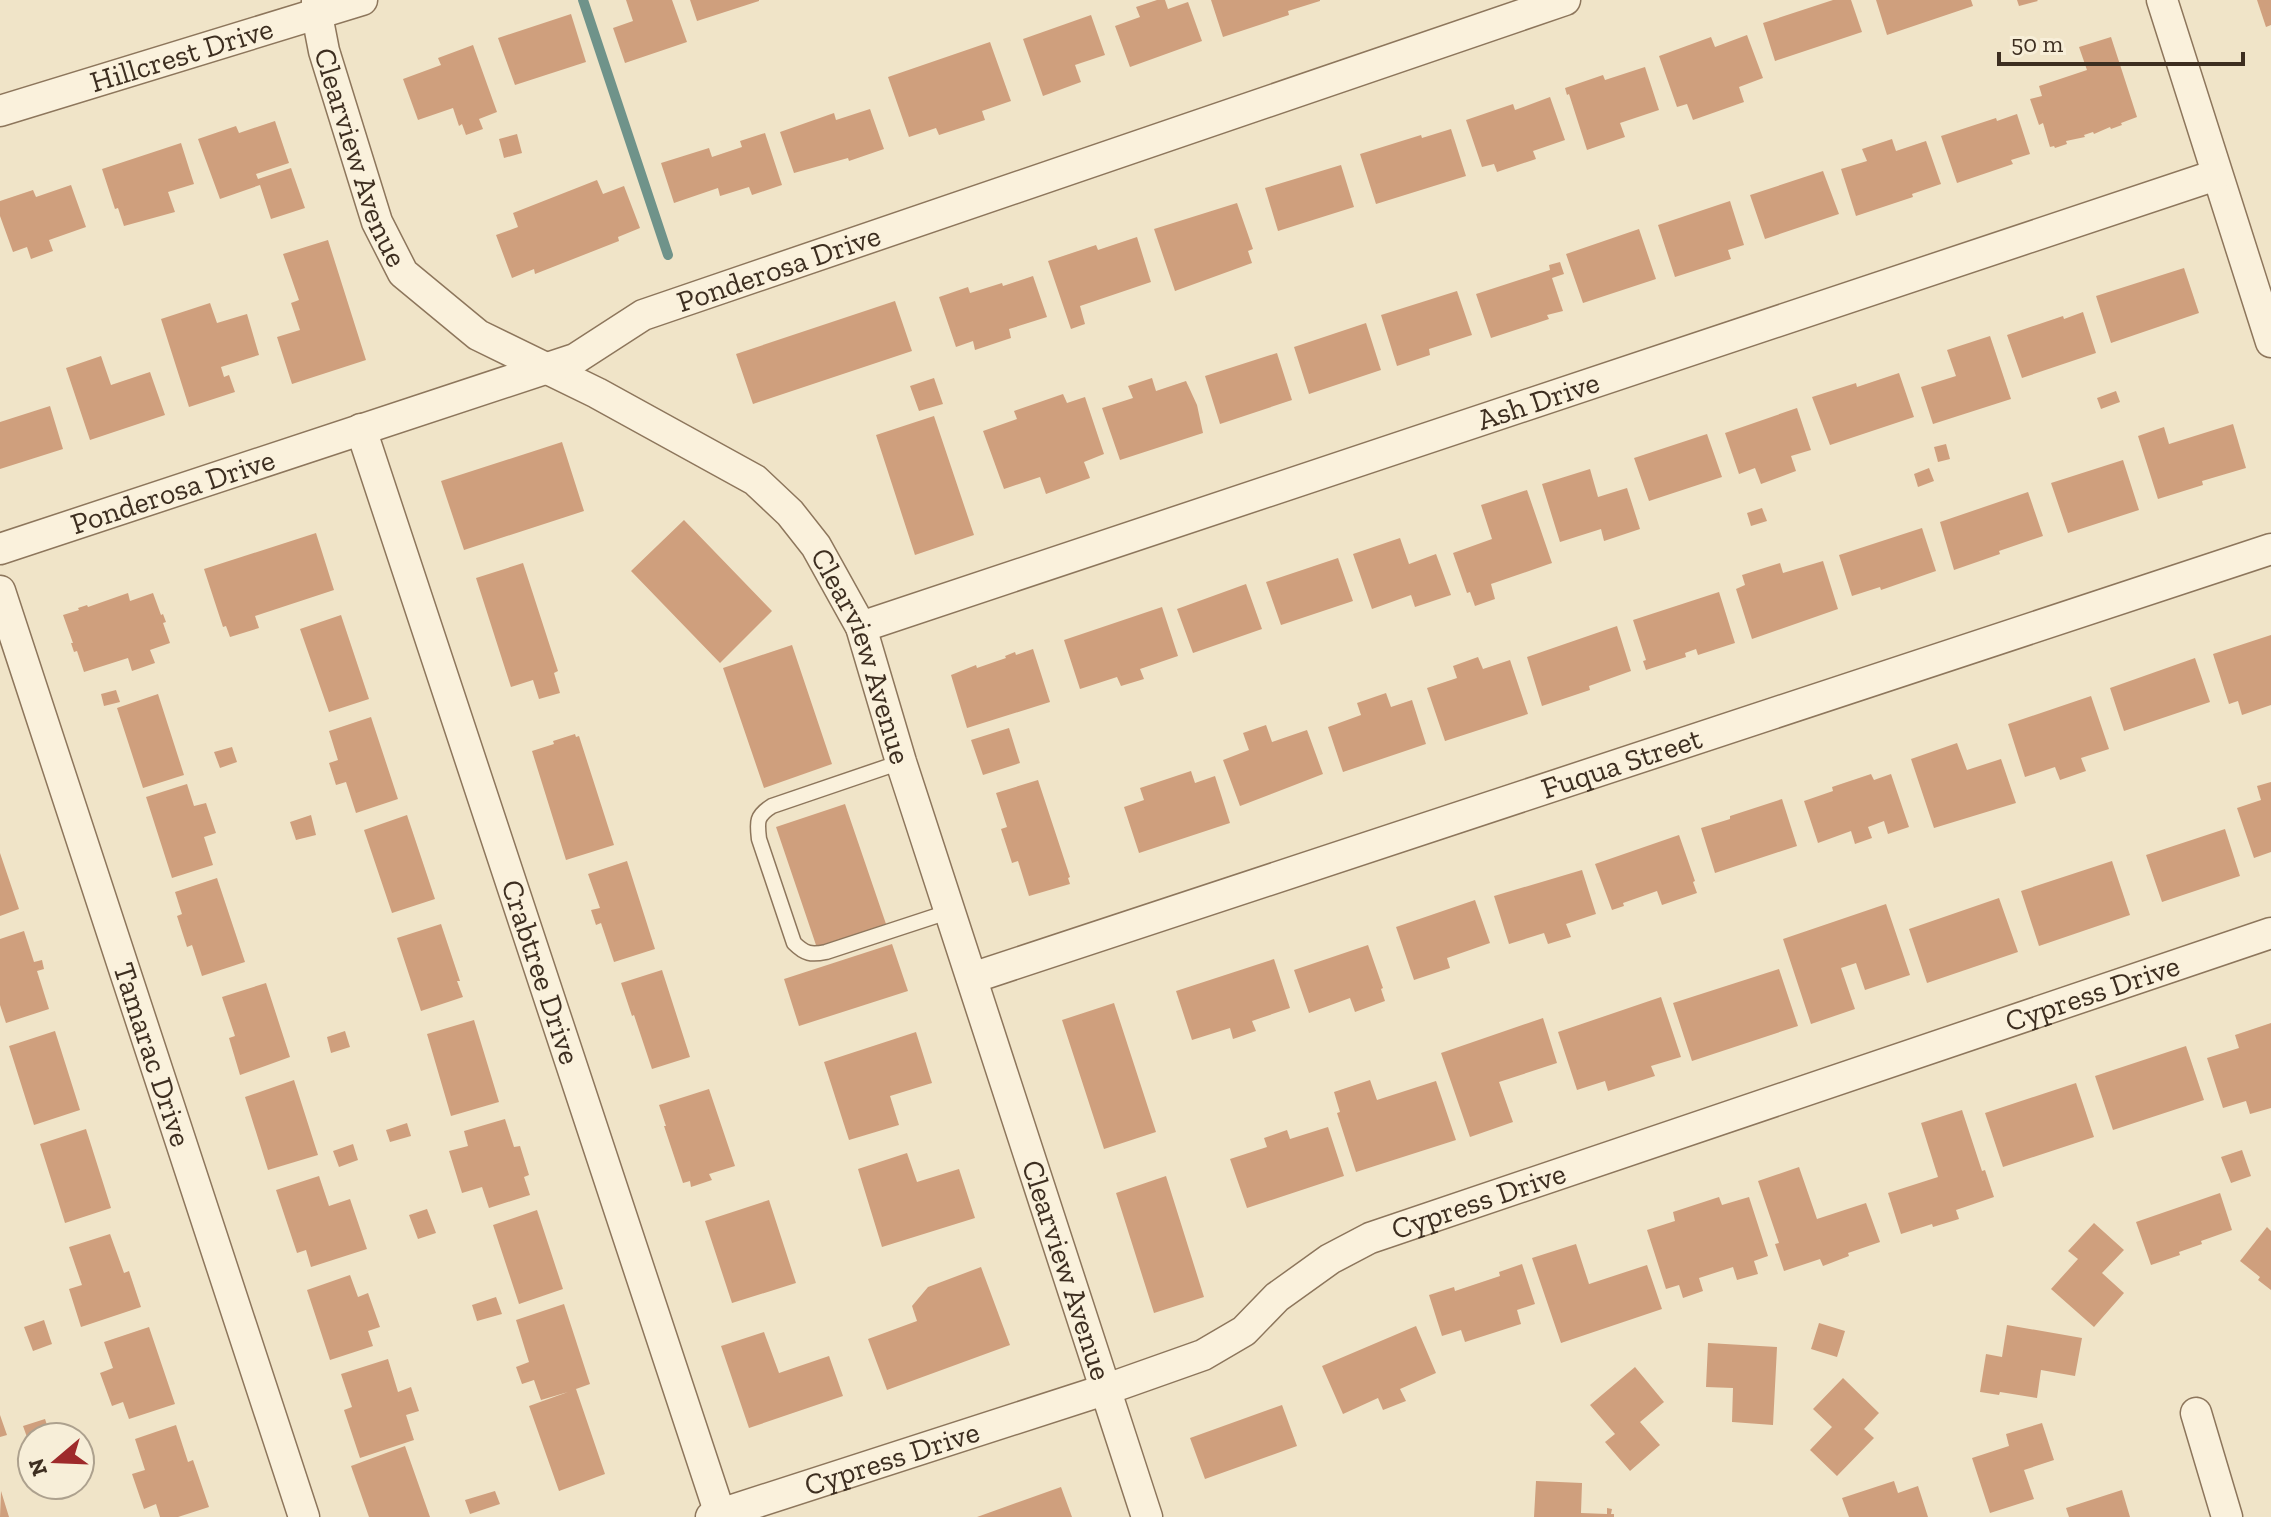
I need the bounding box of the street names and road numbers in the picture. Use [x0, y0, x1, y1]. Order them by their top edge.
street label: Hillcrest Drive [86, 10, 277, 100]
street label: Clearview Avenue [306, 43, 415, 273]
street label: Ponderosa Drive [672, 217, 885, 320]
street label: Ash Drive [1473, 364, 1604, 438]
street label: Ponderosa Drive [66, 441, 280, 542]
street label: Clearview Avenue [803, 542, 919, 768]
street label: Fuqua Street [1537, 720, 1706, 807]
street label: Crabtree Drive [493, 875, 588, 1069]
street label: Cypress Drive [2001, 947, 2184, 1040]
street label: Tamarac Drive [105, 958, 199, 1151]
street label: Clearview Avenue [1014, 1155, 1119, 1385]
street label: Cypress Drive [1387, 1155, 1570, 1247]
street label: Cypress Drive [800, 1413, 984, 1504]

